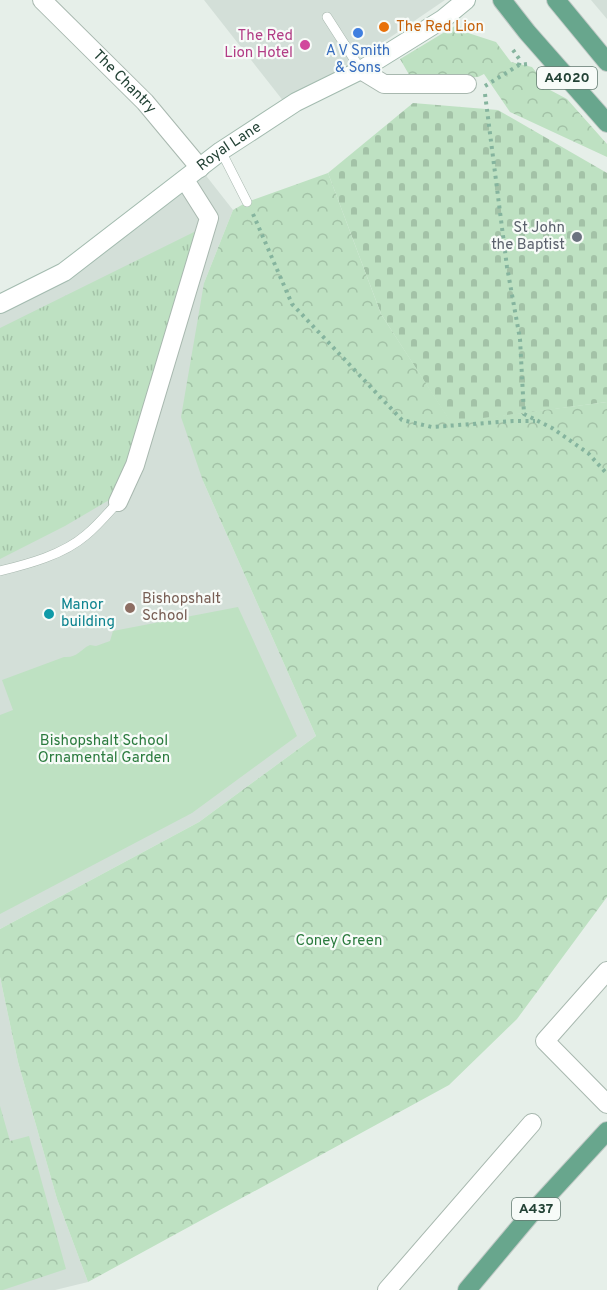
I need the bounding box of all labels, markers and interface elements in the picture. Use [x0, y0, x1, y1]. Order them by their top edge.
place label: The Red Lion [396, 18, 484, 37]
marker: The Red Lion [377, 20, 391, 34]
marker: A V Smith & Sons [351, 26, 365, 40]
place label: The Red Lion Hotel [224, 27, 293, 63]
marker: The Red Lion Hotel [298, 38, 312, 52]
place label: A V Smith & Sons [326, 42, 390, 78]
street label: The Chantry [88, 46, 160, 118]
road number: A4020 [537, 67, 597, 89]
street label: Royal Lane [193, 118, 265, 176]
place label: St John the Baptist [491, 219, 565, 255]
marker: St John the Baptist [570, 230, 584, 244]
place label: Bishopshalt School [142, 590, 221, 626]
place label: Manor building [61, 596, 115, 632]
marker: Bishopshalt School [123, 601, 137, 615]
marker: Manor building [42, 607, 56, 621]
park label: Bishopshalt School Ornamental Garden [38, 732, 170, 768]
park label: Coney Green [296, 932, 382, 951]
road number: A437 [512, 1198, 560, 1220]

